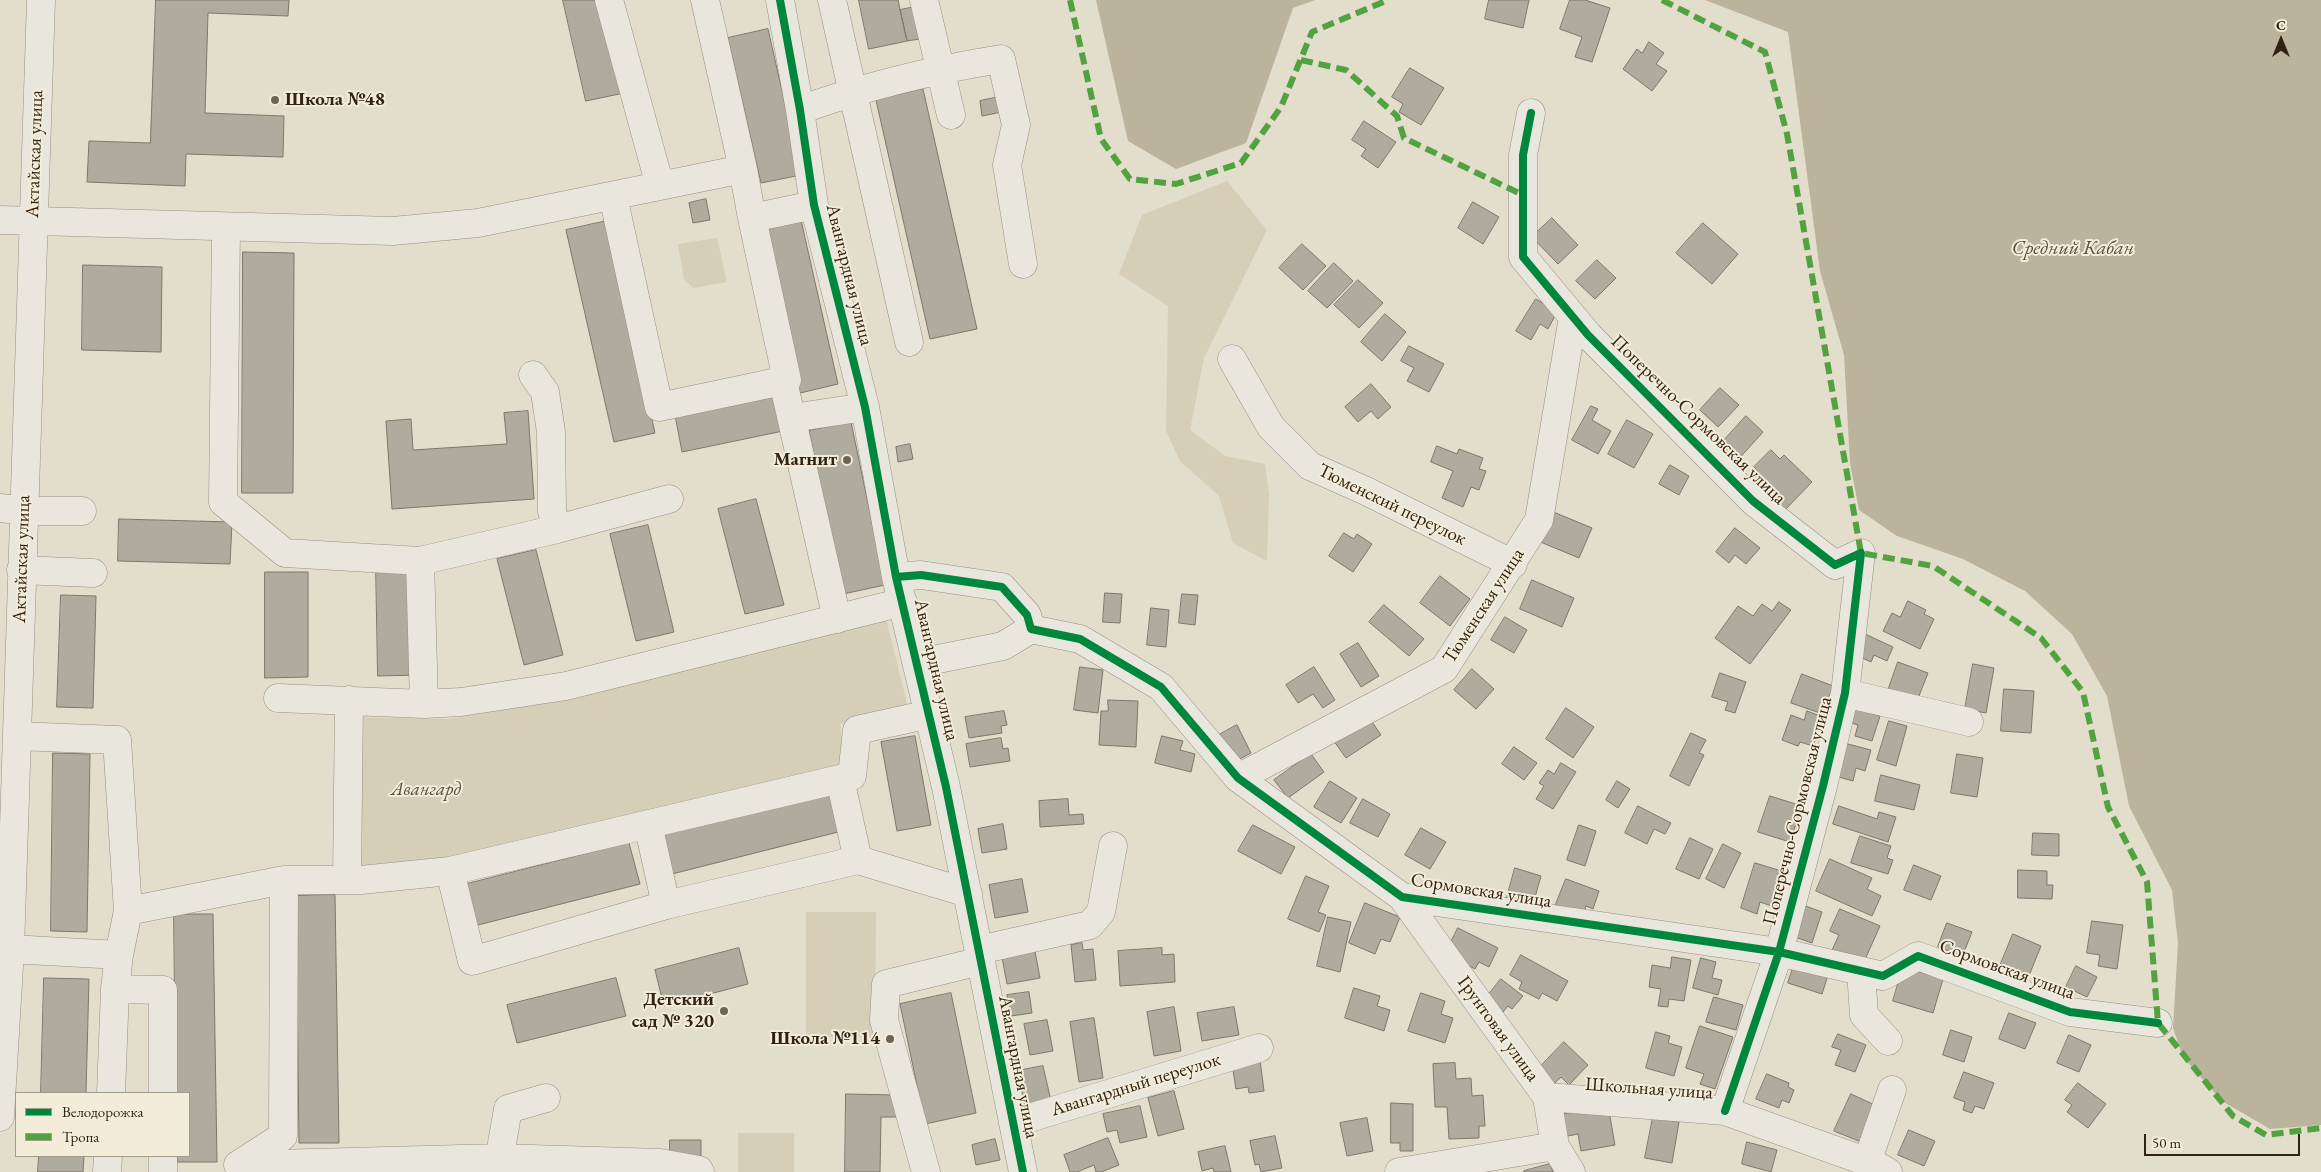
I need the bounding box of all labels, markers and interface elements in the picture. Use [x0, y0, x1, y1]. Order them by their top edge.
north arrow [2256, 15, 2306, 65]
text: С [2276, 16, 2286, 34]
place label: Школа №48 [285, 89, 385, 111]
street label: Актайская улица [21, 90, 49, 218]
marker: Школа №48 [269, 94, 281, 106]
street label: Авангардная улица [820, 202, 878, 348]
water label: Средний Кабан [2012, 237, 2134, 261]
street label: Поперечно-Сормовская улица [1606, 330, 1790, 510]
place label: Магнит [773, 449, 837, 471]
marker: Магнит [841, 454, 853, 466]
street label: Тюменский переулок [1314, 459, 1470, 551]
street label: Актайская улица [8, 495, 36, 623]
street label: Тюменская улица [1438, 544, 1530, 668]
street label: Авангардная улица [909, 597, 963, 743]
street label: Поперечно-Сормовская улица [1759, 694, 1837, 928]
park label: Авангард [391, 779, 461, 801]
street label: Сормовская улица [1409, 869, 1553, 913]
street label: Сормовская улица [1936, 935, 2078, 1005]
street label: Грунтовая улица [1452, 972, 1544, 1086]
place label: Детский сад № 320 [632, 989, 714, 1033]
street label: Авангардная улица [993, 994, 1043, 1140]
marker: Детский сад № 320 [718, 1005, 730, 1017]
place label: Школа №114 [770, 1028, 880, 1050]
marker: Школа №114 [884, 1033, 896, 1045]
street label: Авангардный переулок [1048, 1048, 1224, 1122]
street label: Школьная улица [1584, 1073, 1714, 1105]
legend [15, 1092, 190, 1157]
text: Велодорожка [62, 1102, 143, 1121]
scale bar [2146, 1124, 2302, 1156]
text: Тропа [62, 1127, 99, 1146]
text: 50 m [2152, 1133, 2181, 1152]

